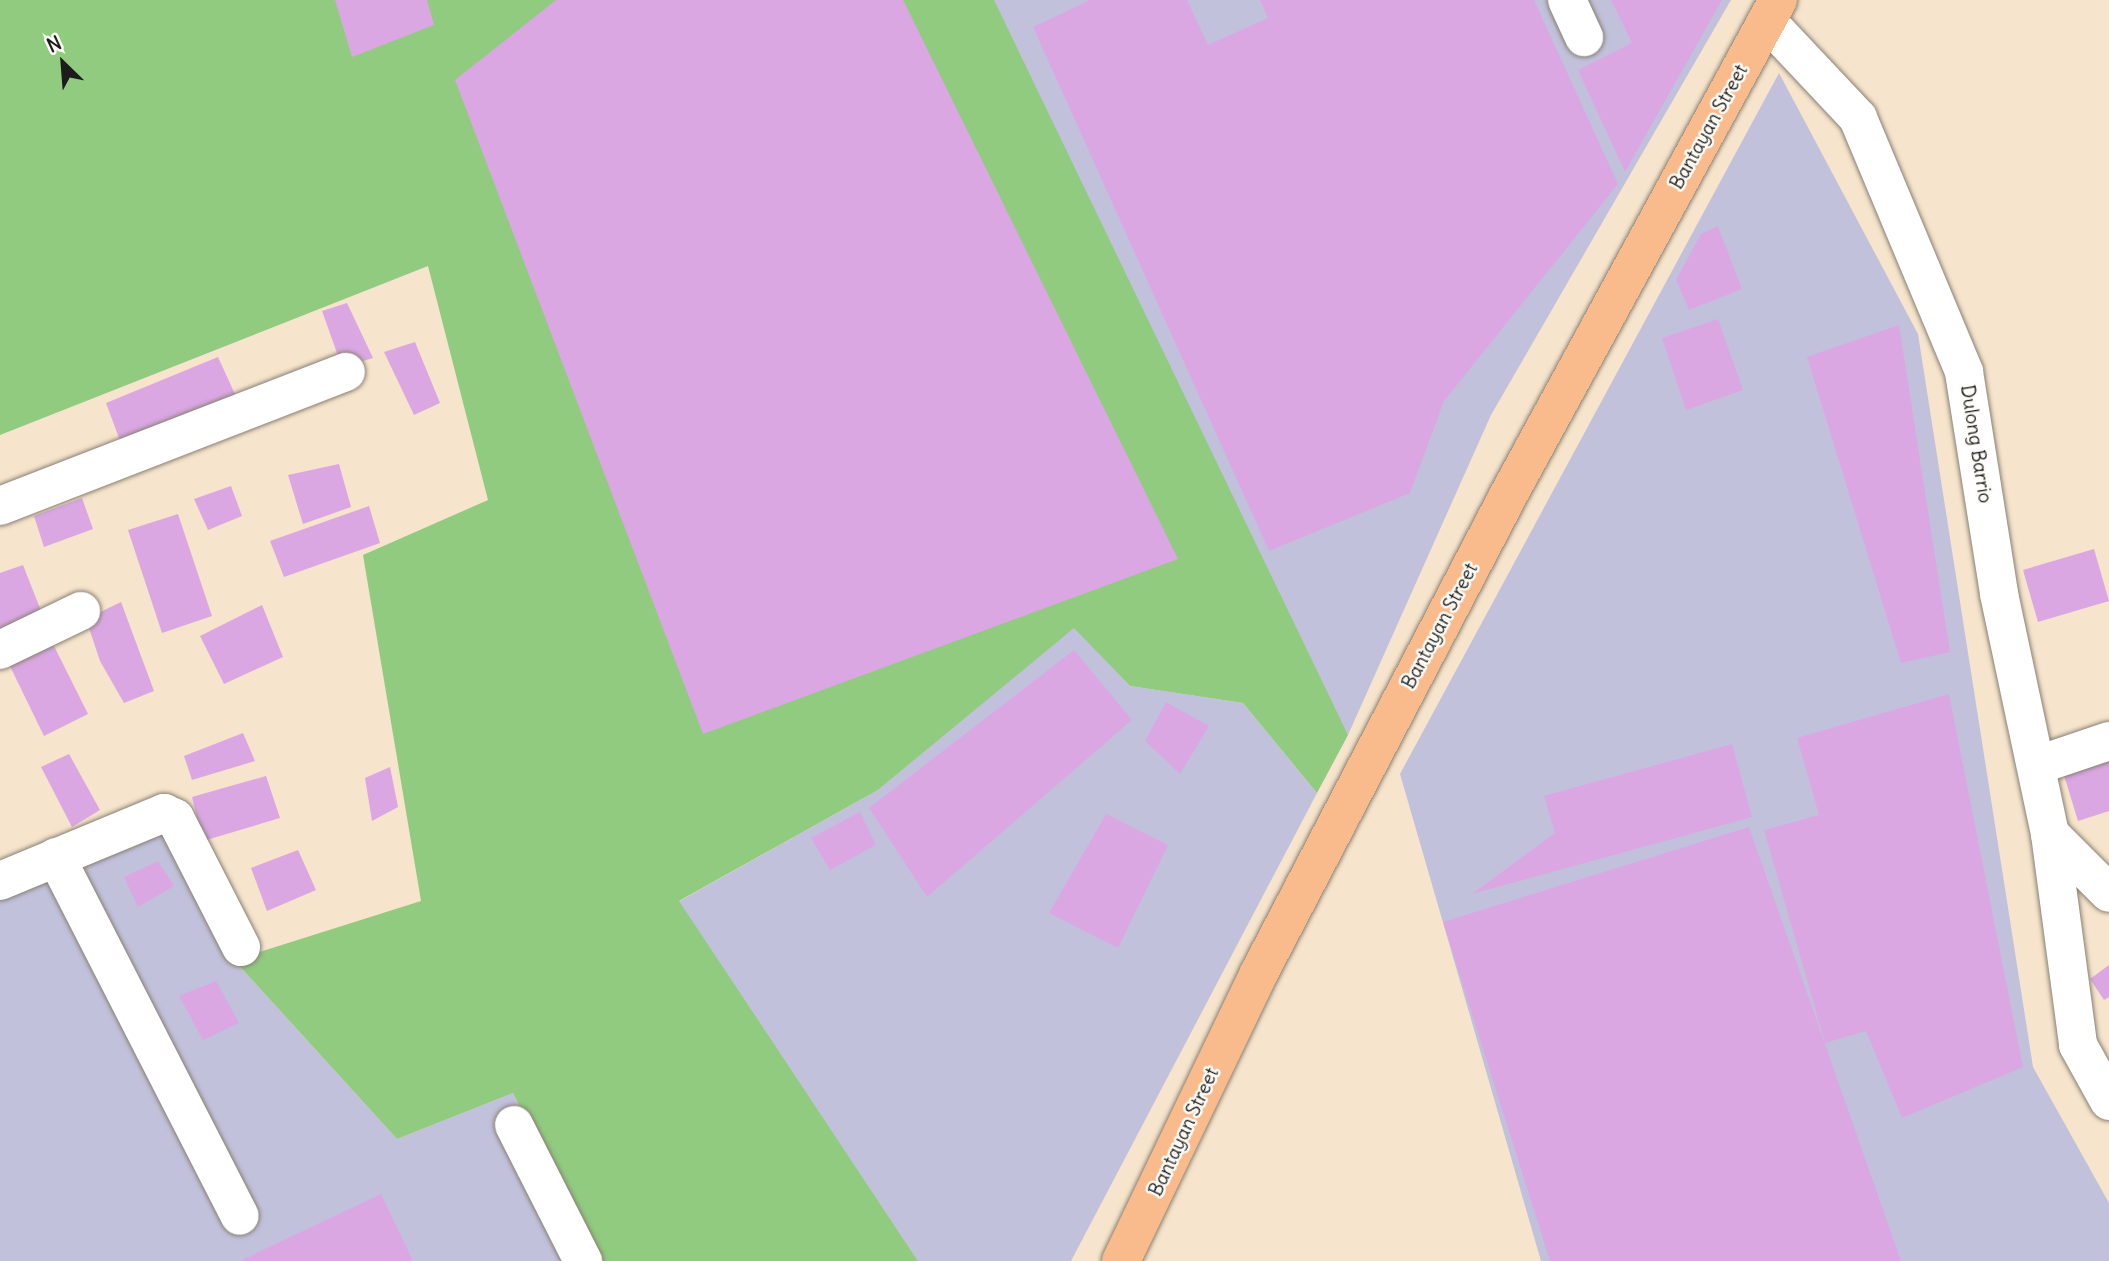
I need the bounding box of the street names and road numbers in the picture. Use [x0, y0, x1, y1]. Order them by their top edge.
street label: Bantayan Street [1665, 61, 1753, 193]
street label: Dulong Barrio [1955, 383, 1997, 505]
street label: Bantayan Street [1397, 559, 1483, 693]
street label: Bantayan Street [1144, 1064, 1224, 1200]

